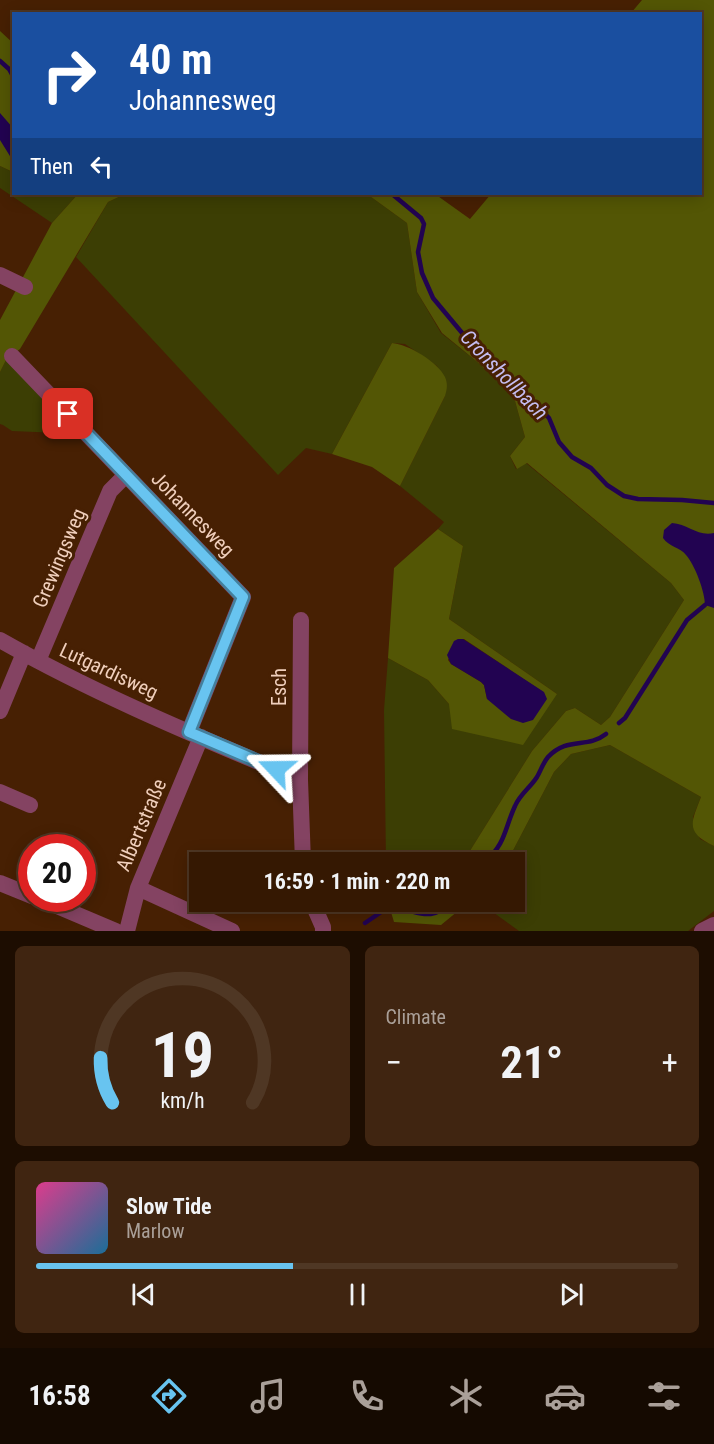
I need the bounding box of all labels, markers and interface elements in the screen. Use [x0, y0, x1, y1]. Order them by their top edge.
text: 40 m [129, 35, 212, 84]
icon: right [30, 36, 108, 114]
text: Johannesweg [129, 85, 276, 117]
icon: left [85, 150, 118, 183]
text: Then [30, 154, 73, 179]
water label: Cronshollbach [455, 325, 553, 425]
pin [42, 388, 93, 439]
icon: arrive [51, 397, 84, 430]
street label: Johannesweg [146, 466, 240, 562]
street label: Grewingsweg [27, 505, 91, 611]
street label: Lutgardisweg [56, 638, 162, 704]
street label: Esch [267, 668, 291, 706]
position arrow [244, 737, 308, 801]
street label: Albertstraße [111, 775, 171, 875]
speed limit sign: 20 [18, 834, 96, 912]
text: 16:59 · 1 min · 220 m [264, 869, 450, 894]
text: Climate [386, 1005, 446, 1029]
text: 19 [151, 1019, 214, 1092]
text: 21° [500, 1036, 563, 1089]
text: − [386, 1043, 402, 1082]
text: + [662, 1043, 678, 1082]
text: km/h [160, 1088, 204, 1113]
text: Slow Tide [126, 1194, 212, 1219]
text: Marlow [126, 1219, 184, 1243]
icon: previous [127, 1278, 160, 1311]
icon: pause [341, 1278, 374, 1311]
icon: next [555, 1278, 588, 1311]
icon: directions [148, 1375, 190, 1417]
icon: music [247, 1375, 289, 1417]
icon: phone [346, 1375, 388, 1417]
icon: climate [445, 1375, 487, 1417]
icon: car [544, 1375, 586, 1417]
icon: filters [643, 1375, 685, 1417]
text: 16:58 [29, 1380, 91, 1412]

